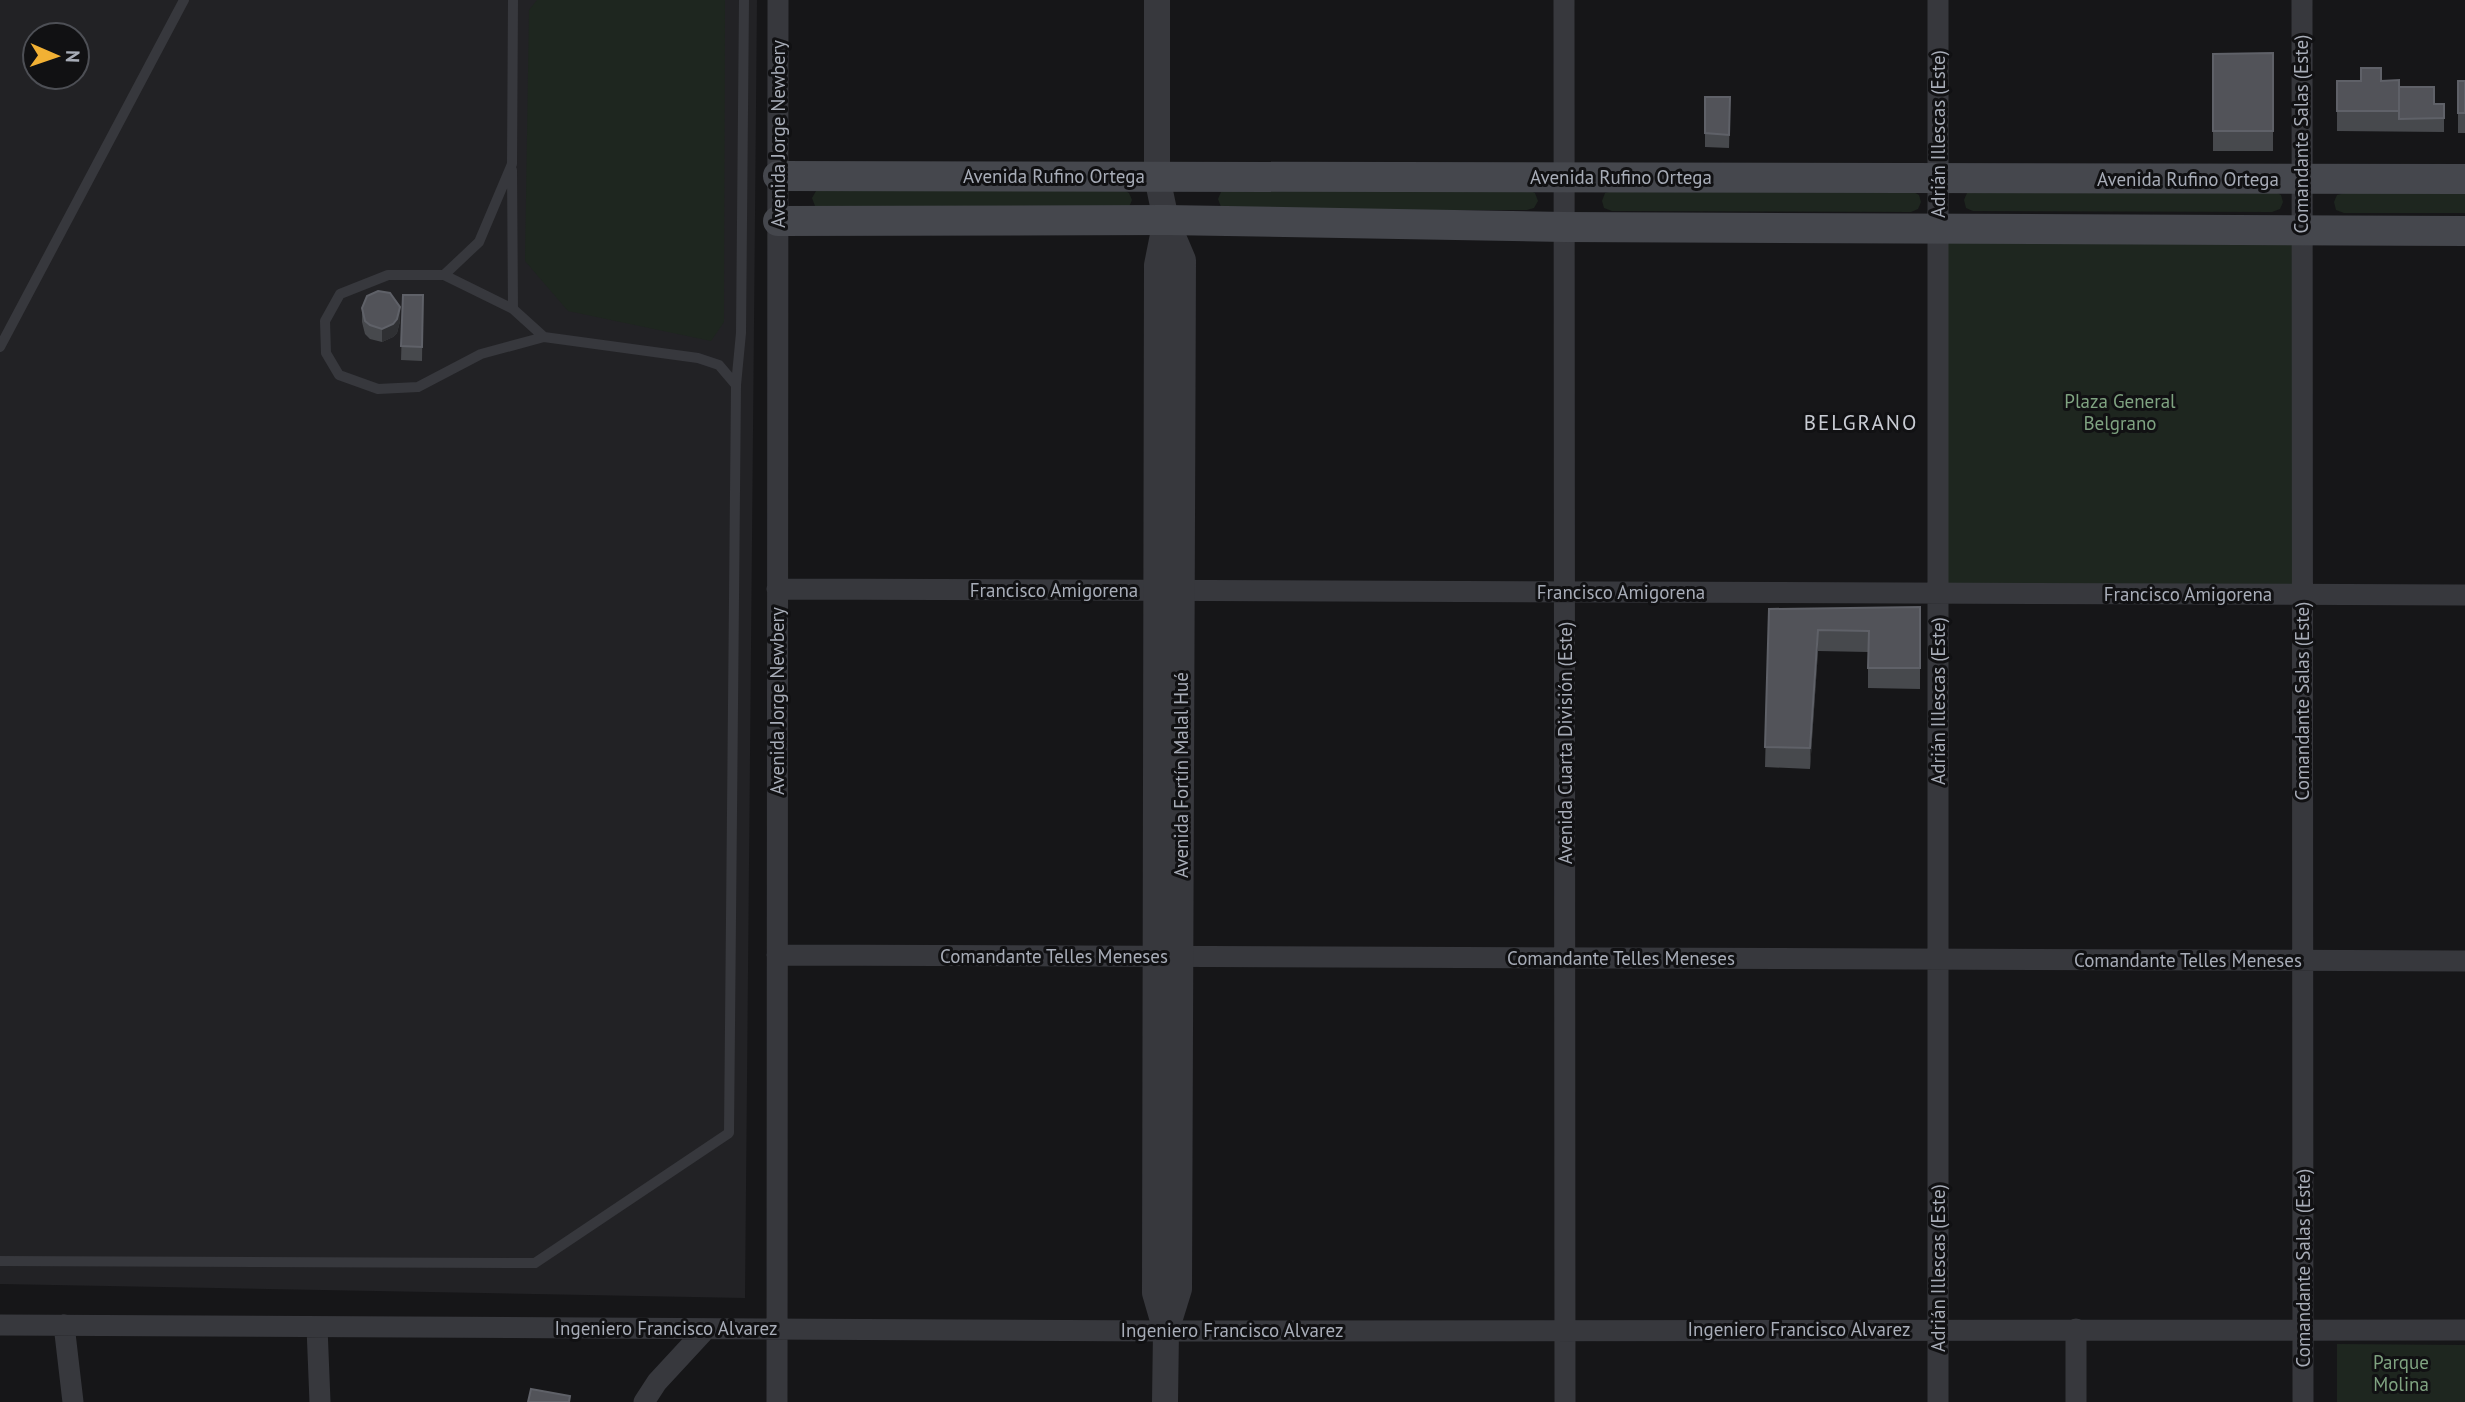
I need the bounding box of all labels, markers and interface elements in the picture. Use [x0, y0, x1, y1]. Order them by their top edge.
north arrow [21, 21, 91, 91]
street label: Comandante Salas (Este) [2289, 35, 2313, 233]
street label: Avenida Jorge Newbery [766, 40, 790, 228]
text: N [61, 50, 85, 63]
street label: Adrián Illescas (Este) [1926, 50, 1950, 218]
street label: Avenida Rufino Ortega [963, 164, 1145, 188]
street label: Avenida Rufino Ortega [1530, 165, 1712, 189]
street label: Avenida Rufino Ortega [2097, 167, 2279, 191]
park label: Plaza General Belgrano [2064, 389, 2176, 435]
district label: BELGRANO [1804, 409, 1918, 436]
street label: Francisco Amigorena [970, 578, 1138, 602]
street label: Francisco Amigorena [1537, 580, 1705, 604]
street label: Francisco Amigorena [2104, 582, 2272, 606]
street label: Comandante Salas (Este) [2290, 602, 2314, 800]
street label: Avenida Jorge Newbery [765, 607, 789, 795]
street label: Adrián Illescas (Este) [1926, 617, 1950, 785]
street label: Avenida Cuarta División (Este) [1553, 622, 1577, 864]
street label: Avenida Fortín Malal Hué [1169, 672, 1193, 878]
street label: Comandante Telles Meneses [940, 944, 1168, 968]
street label: Comandante Telles Meneses [1507, 946, 1735, 970]
street label: Comandante Telles Meneses [2074, 948, 2302, 972]
street label: Comandante Salas (Este) [2291, 1169, 2315, 1367]
street label: Adrián Illescas (Este) [1926, 1184, 1950, 1352]
street label: Ingeniero Francisco Alvarez [555, 1316, 777, 1340]
street label: Ingeniero Francisco Alvarez [1688, 1317, 1910, 1341]
street label: Ingeniero Francisco Alvarez [1121, 1318, 1343, 1342]
park label: Parque Molina [2373, 1350, 2429, 1396]

